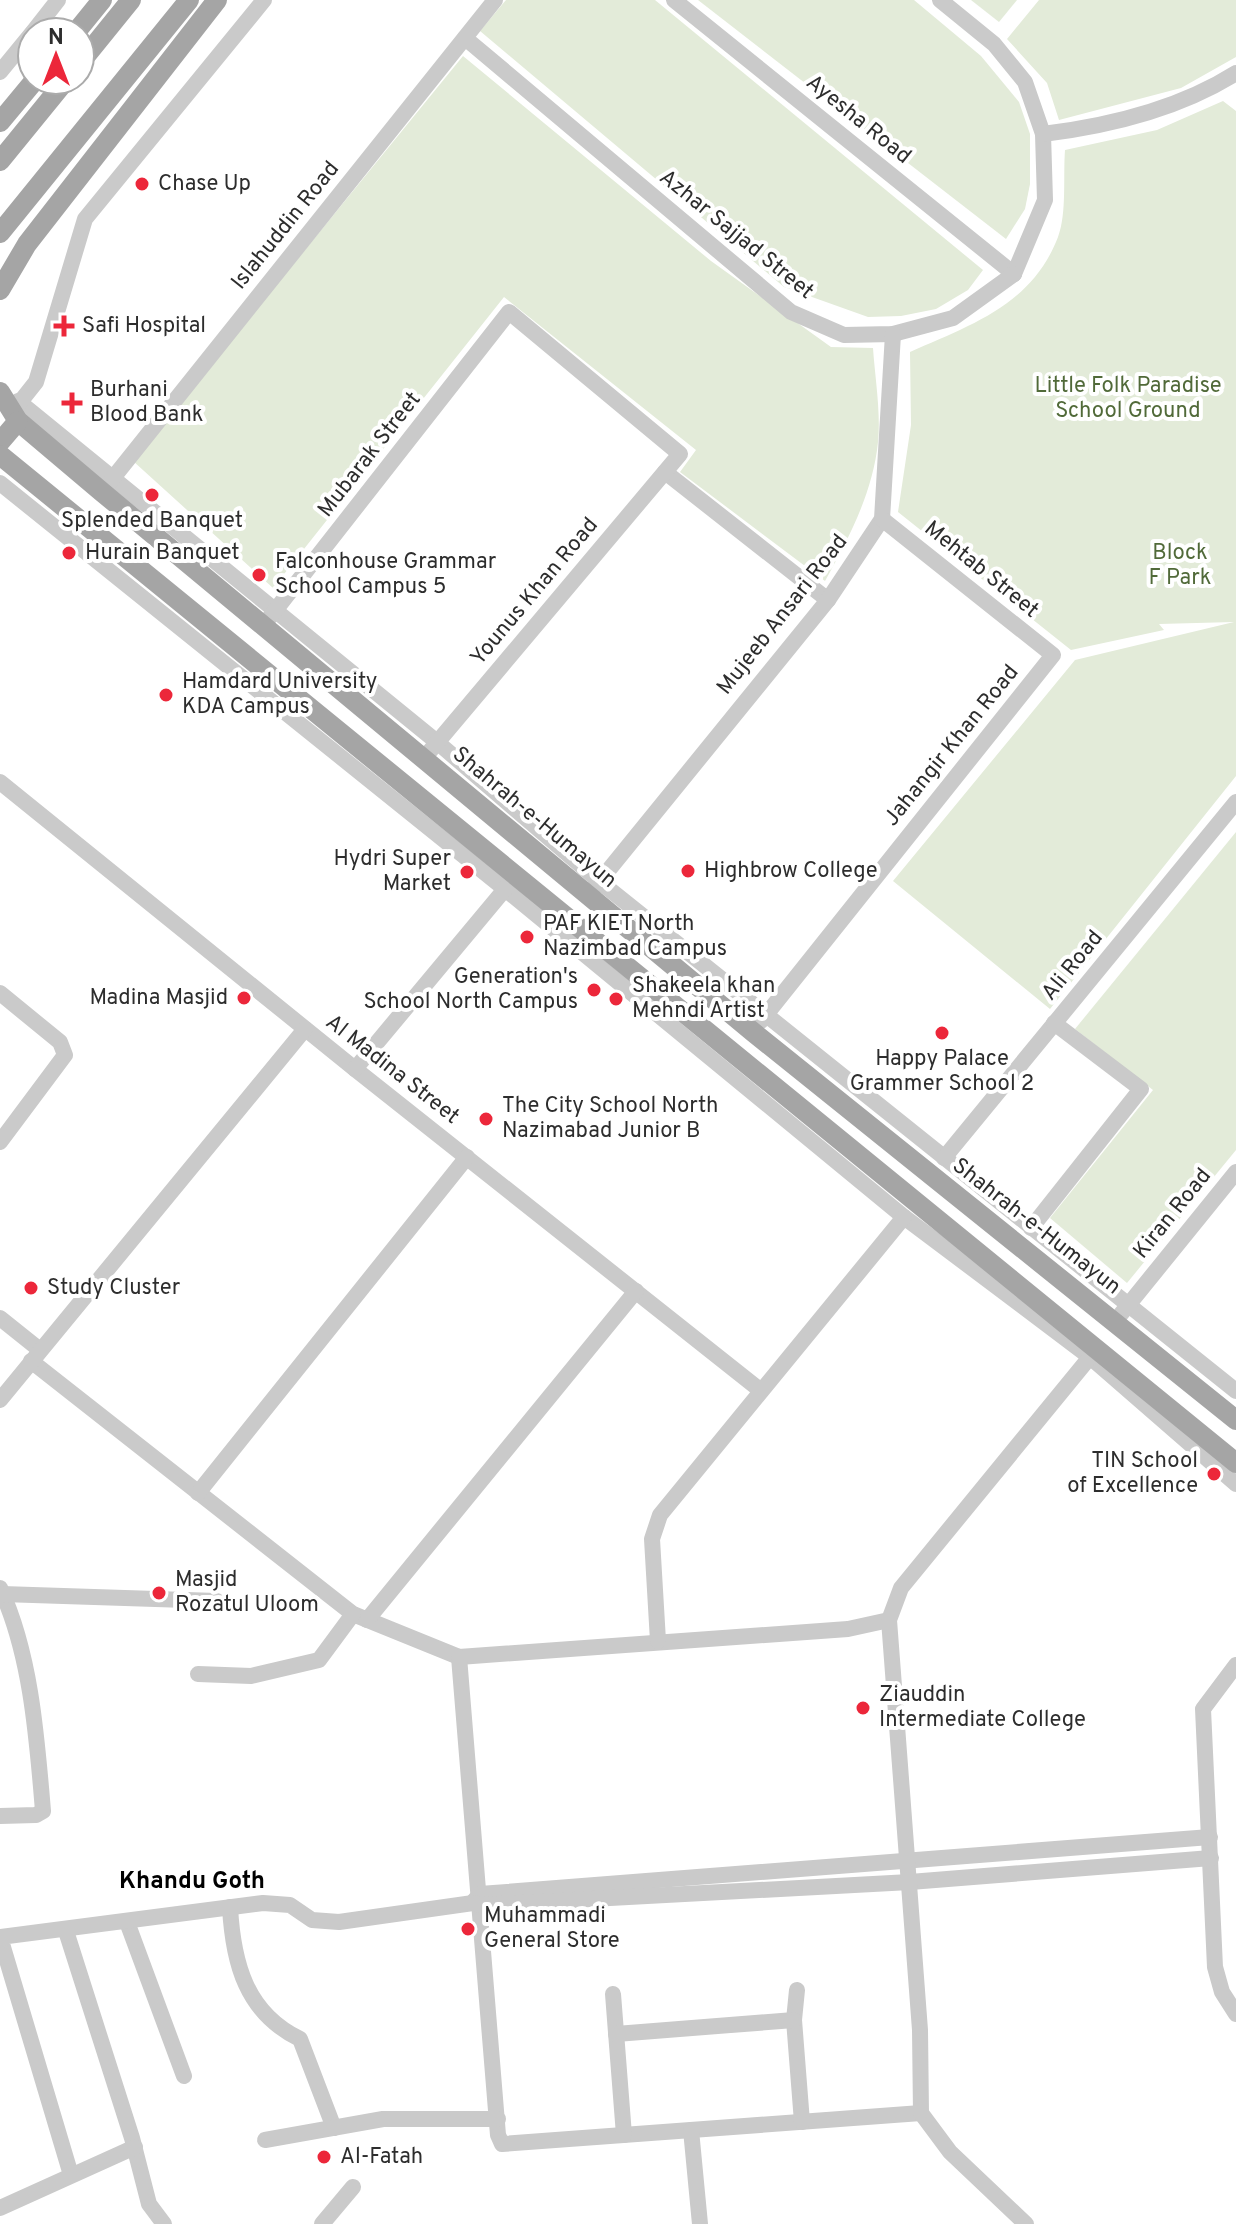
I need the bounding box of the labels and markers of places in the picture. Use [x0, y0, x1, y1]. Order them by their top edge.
place label: Chase Up [158, 171, 251, 198]
marker: Chase Up [133, 175, 151, 193]
place label: Safi Hospital [82, 313, 206, 340]
marker: Safi Hospital [53, 315, 75, 337]
place label: Burhani Blood Bank [90, 377, 204, 429]
marker: Burhani Blood Bank [61, 392, 83, 414]
marker: Splended Banquet [143, 486, 161, 504]
place label: Splended Banquet [61, 508, 243, 535]
place label: Hurain Banquet [85, 540, 240, 567]
marker: Hurain Banquet [60, 544, 78, 562]
place label: Falconhouse Grammar School Campus 5 [275, 549, 497, 601]
marker: Falconhouse Grammar School Campus 5 [250, 566, 268, 584]
place label: Hamdard University KDA Campus [182, 669, 377, 721]
marker: Hamdard University KDA Campus [157, 686, 175, 704]
place label: Hydri Super Market [333, 846, 451, 898]
place label: Highbrow College [704, 858, 877, 885]
marker: Highbrow College [679, 862, 697, 880]
marker: Hydri Super Market [458, 863, 476, 881]
place label: PAF KIET North Nazimbad Campus [543, 911, 727, 963]
marker: PAF KIET North Nazimbad Campus [518, 928, 536, 946]
place label: Generation's School North Campus [363, 964, 578, 1016]
place label: Shakeela khan Mehndi Artist [632, 973, 775, 1025]
marker: Generation's School North Campus [585, 981, 603, 999]
place label: Madina Masjid [89, 985, 228, 1012]
marker: Madina Masjid [235, 989, 253, 1007]
marker: Shakeela khan Mehndi Artist [607, 990, 625, 1008]
marker: Happy Palace Grammer School 2 [933, 1024, 951, 1042]
place label: Happy Palace Grammer School 2 [850, 1046, 1034, 1098]
place label: The City School North Nazimabad Junior B [502, 1093, 718, 1145]
marker: The City School North Nazimabad Junior B [477, 1110, 495, 1128]
place label: Study Cluster [47, 1275, 181, 1302]
marker: Study Cluster [22, 1279, 40, 1297]
place label: TIN School of Excellence [1067, 1448, 1198, 1500]
marker: TIN School of Excellence [1205, 1465, 1223, 1483]
place label: Masjid Rozatul Uloom [175, 1567, 319, 1619]
marker: Masjid Rozatul Uloom [150, 1584, 168, 1602]
place label: Ziauddin Intermediate College [879, 1682, 1086, 1734]
marker: Ziauddin Intermediate College [854, 1699, 872, 1717]
place label: Muhammadi General Store [484, 1903, 620, 1955]
marker: Muhammadi General Store [459, 1920, 477, 1938]
place label: Al-Fatah [340, 2144, 423, 2171]
marker: Al-Fatah [315, 2148, 333, 2166]

